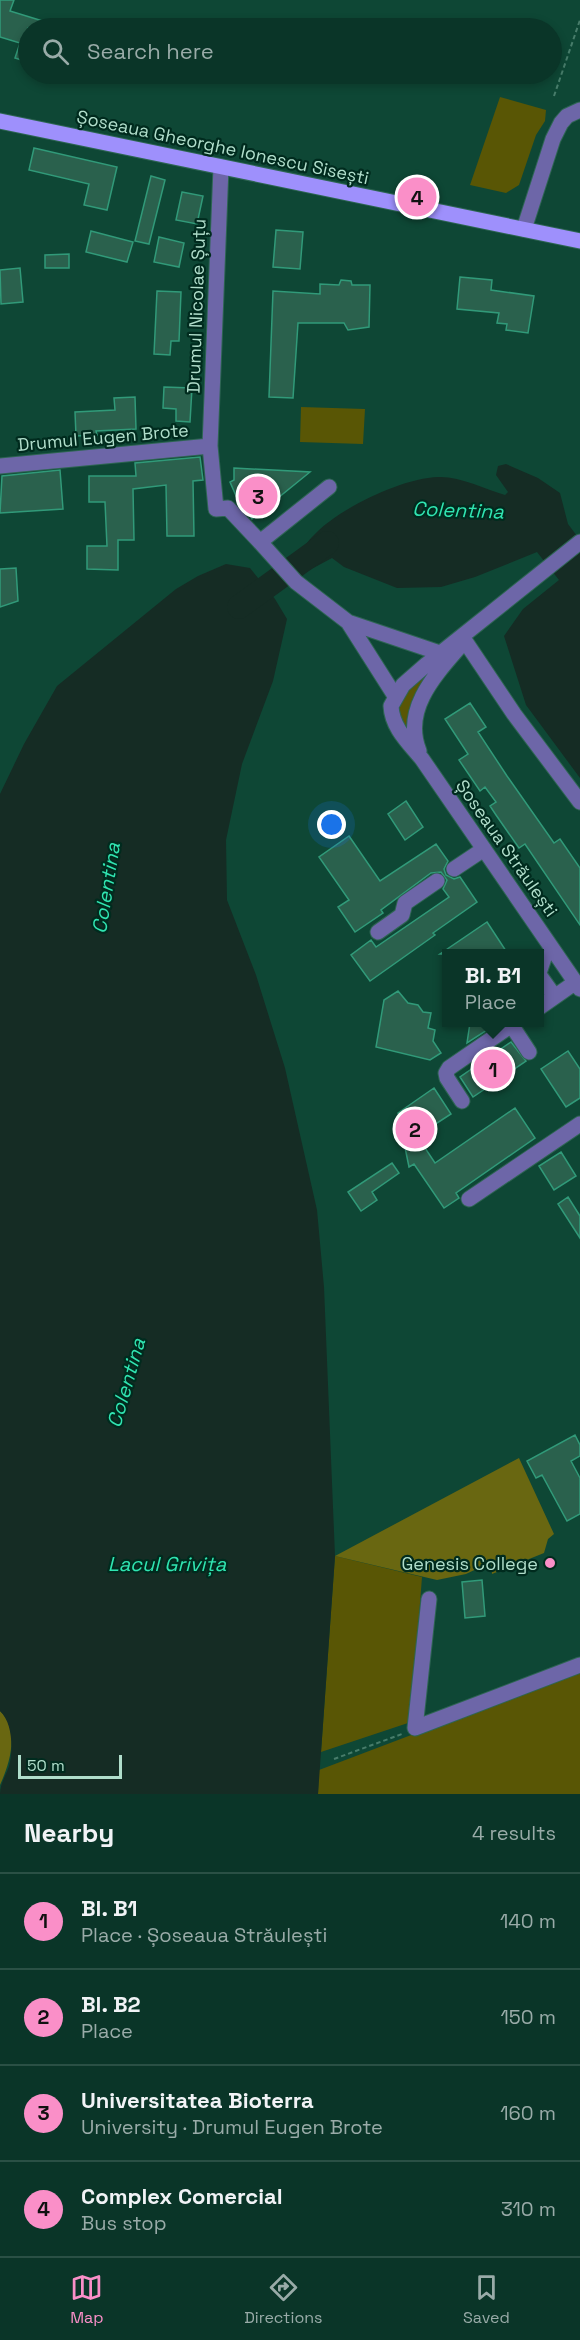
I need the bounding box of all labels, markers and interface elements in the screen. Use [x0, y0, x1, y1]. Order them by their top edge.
search box [18, 18, 562, 84]
icon: search [39, 35, 72, 68]
text: Search here [87, 37, 214, 65]
street label: Șoseaua Gheorghe Ionescu Sisești [75, 105, 371, 189]
pin: 4 [398, 174, 436, 220]
street label: Drumul Nicolae Șuțu [181, 218, 211, 394]
street label: Drumul Eugen Brote [16, 418, 190, 456]
pin: 3 [238, 474, 278, 518]
water label: Colentina [412, 495, 505, 525]
street label: Șoseaua Străulești [451, 775, 563, 921]
your location [317, 810, 346, 839]
water label: Colentina [86, 840, 126, 935]
popup [442, 949, 544, 1027]
text: Bl. B1 [465, 961, 521, 989]
text: Place [465, 989, 517, 1015]
pin: 1 [474, 1046, 512, 1092]
pin: 2 [396, 1106, 434, 1152]
water label: Colentina [101, 1335, 151, 1431]
water label: Lacul Grivița [108, 1551, 227, 1577]
place label: Genesis College [401, 1552, 538, 1575]
marker: Genesis College [543, 1556, 557, 1570]
scale bar [18, 1752, 122, 1780]
text: 50 m [27, 1755, 65, 1776]
text: Nearby [24, 1816, 114, 1850]
text: 4 results [472, 1820, 556, 1846]
text: Bl. B1 [81, 1894, 138, 1922]
text: 1 [39, 1908, 48, 1934]
text: 140 m [500, 1908, 556, 1934]
text: Place · Șoseaua Străulești [81, 1922, 327, 1948]
text: Bl. B2 [81, 1990, 141, 2018]
text: 2 [38, 2004, 49, 2030]
text: 150 m [501, 2004, 556, 2030]
text: Place [81, 2018, 133, 2044]
text: Universitatea Bioterra [81, 2086, 314, 2114]
text: 3 [37, 2100, 50, 2126]
text: 160 m [500, 2100, 556, 2126]
text: University · Drumul Eugen Brote [81, 2114, 383, 2140]
text: Complex Comercial [81, 2182, 283, 2210]
text: 4 [37, 2196, 50, 2222]
text: 310 m [501, 2196, 556, 2222]
text: Bus stop [81, 2210, 167, 2236]
tab: Map [70, 2271, 104, 2328]
tab: Directions [244, 2271, 323, 2328]
tab: Saved [463, 2271, 510, 2328]

